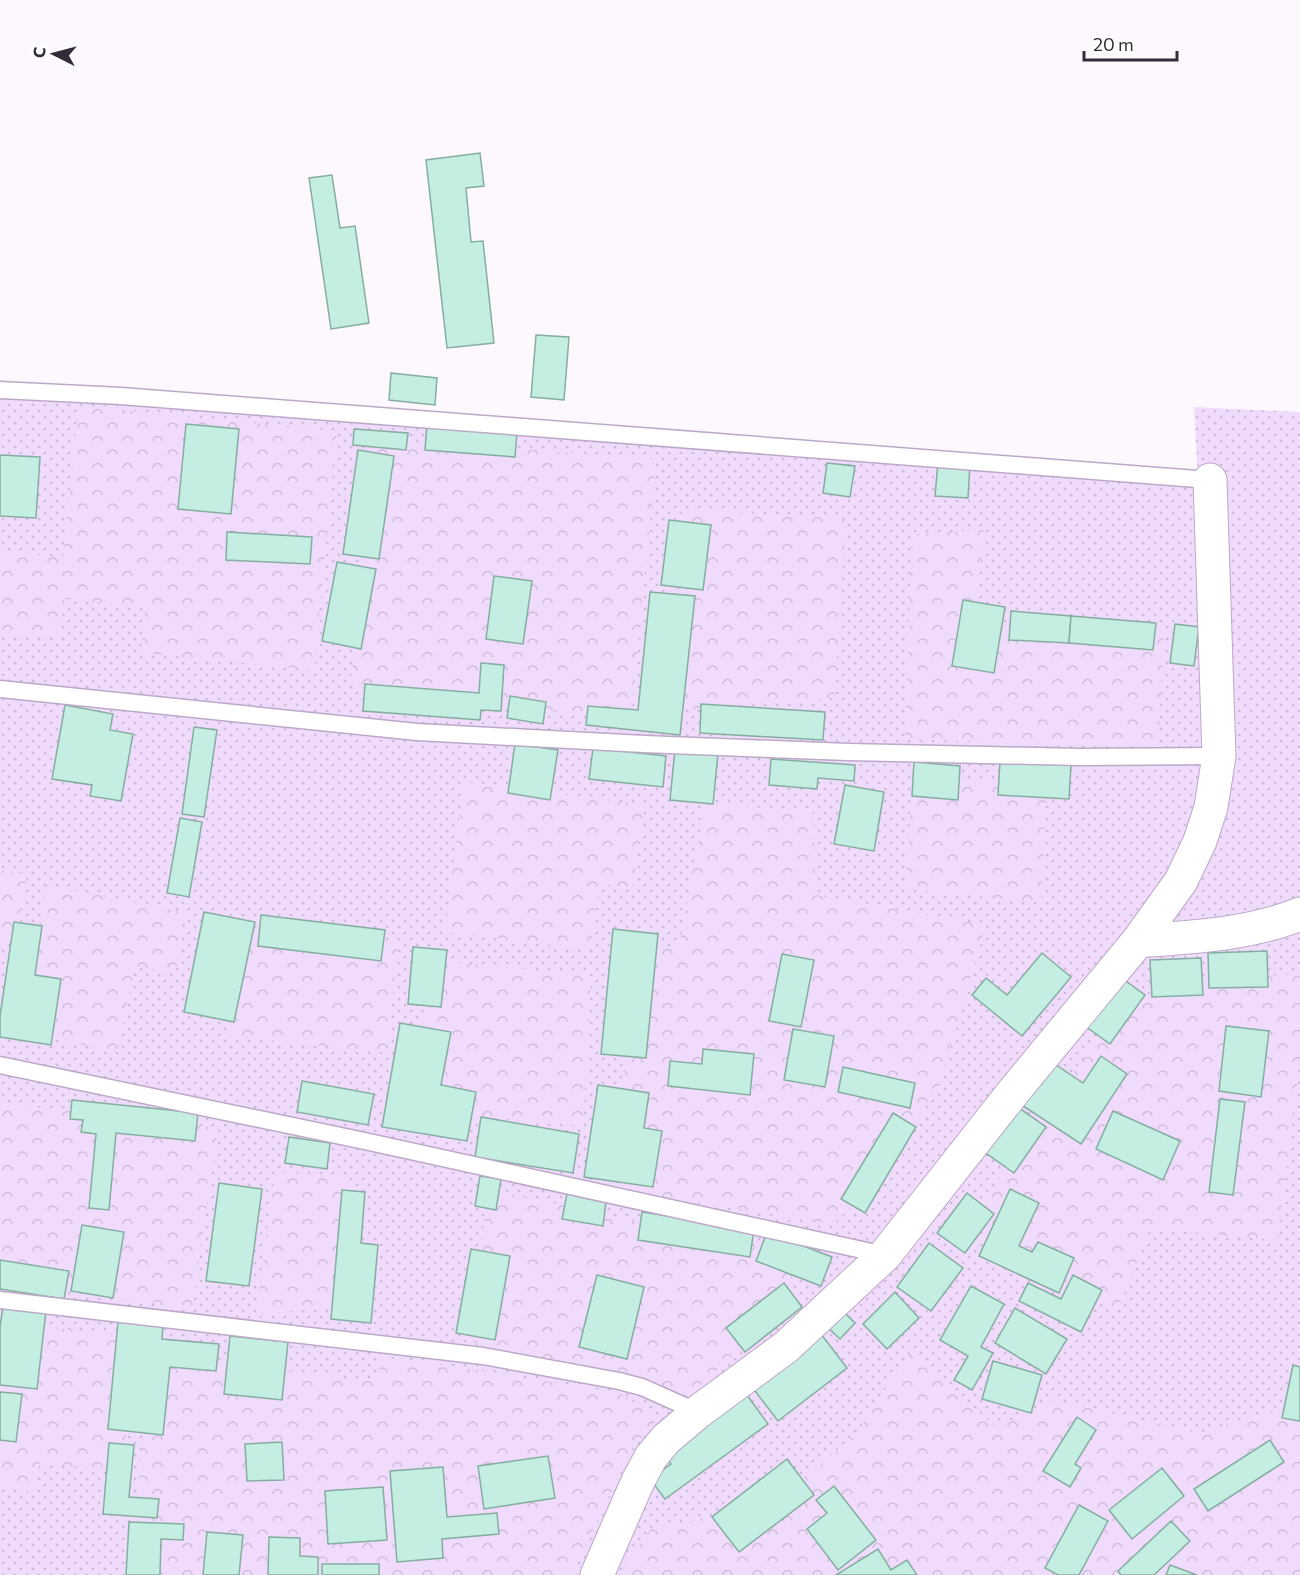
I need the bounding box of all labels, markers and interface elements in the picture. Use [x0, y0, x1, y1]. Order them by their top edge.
north arrow [24, 24, 84, 84]
scale bar [1084, 24, 1177, 62]
text: 20 m [1093, 33, 1134, 55]
text: С [29, 46, 49, 59]

